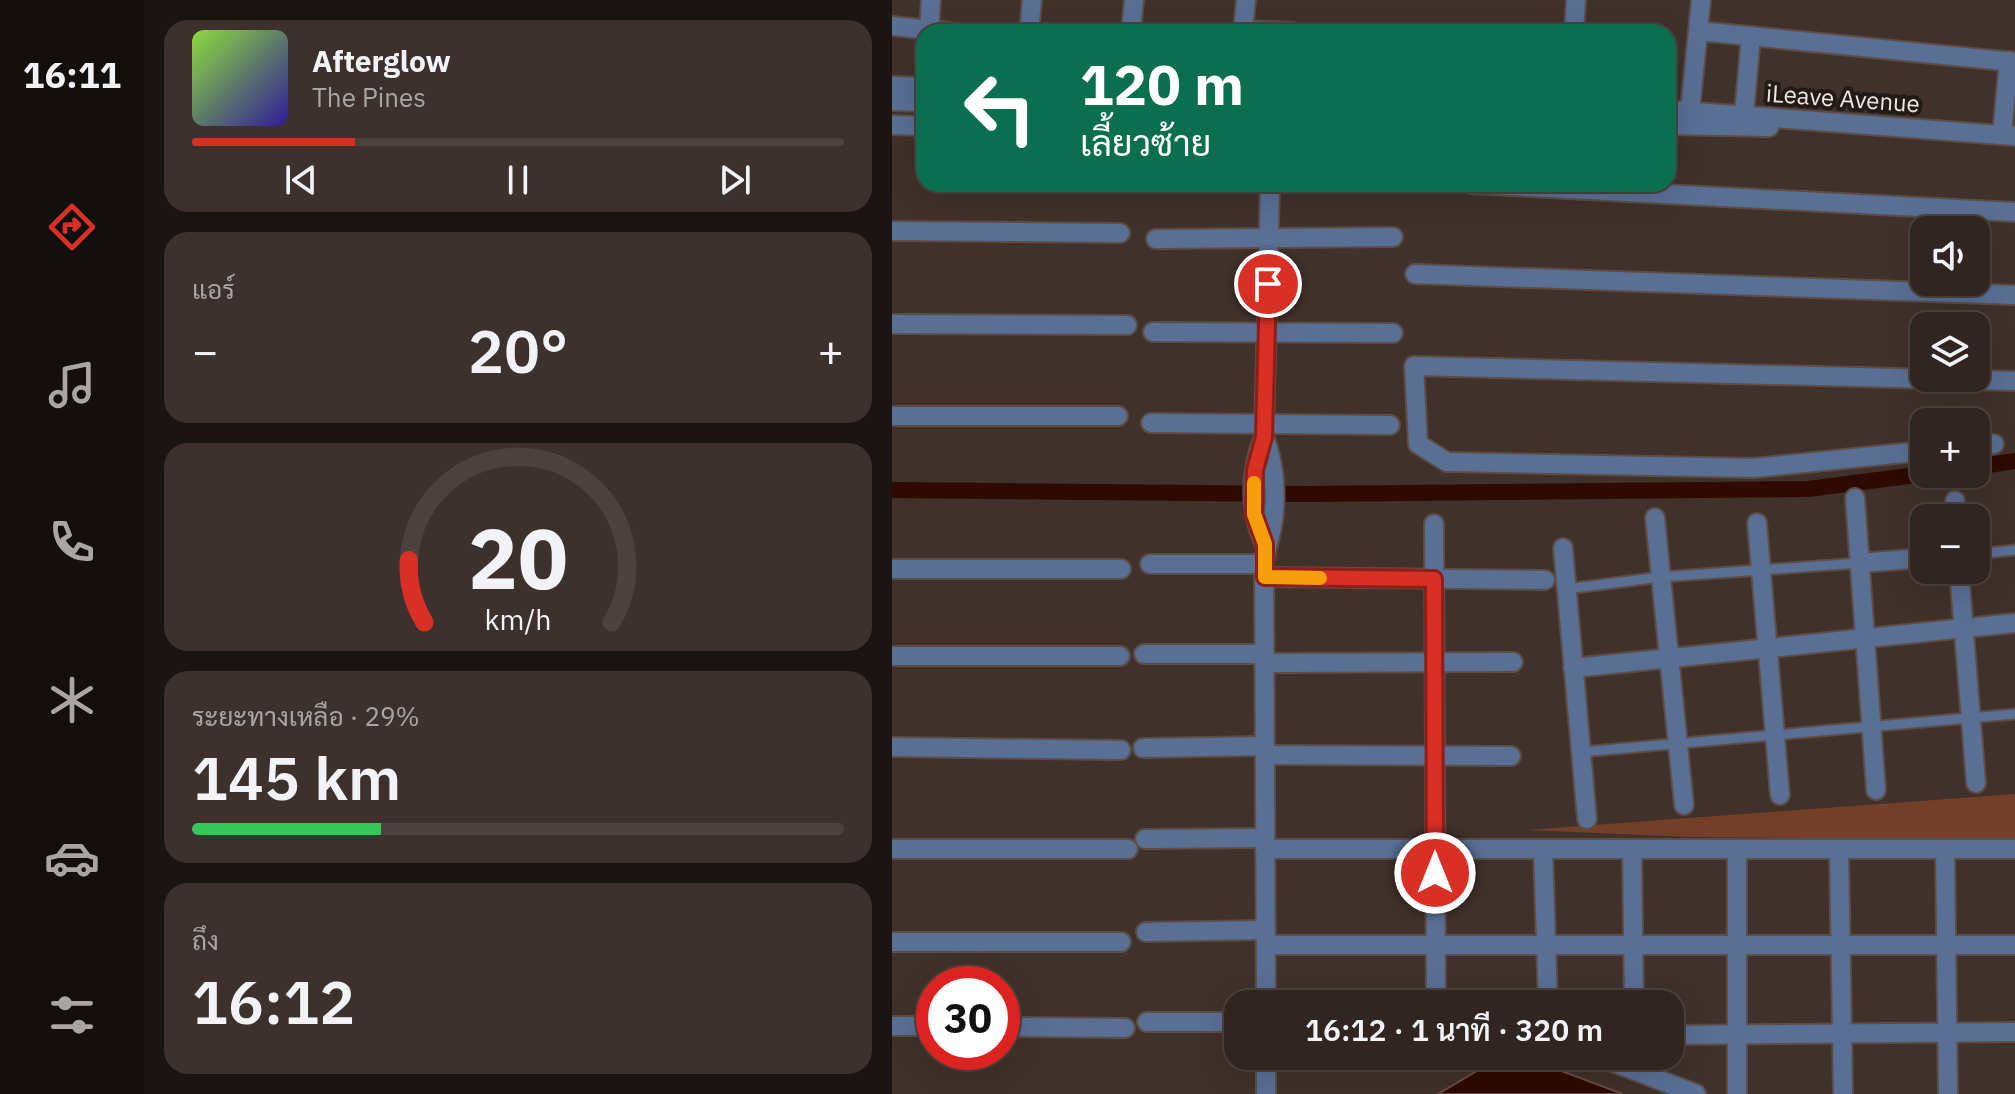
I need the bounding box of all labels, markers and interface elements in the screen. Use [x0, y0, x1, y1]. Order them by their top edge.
text: Afterglow [312, 41, 451, 80]
text: 120 m [1080, 48, 1244, 120]
text: 16:11 [23, 51, 121, 98]
icon: left [948, 56, 1052, 160]
street label: iLeave Avenue [1765, 77, 1921, 119]
text: The Pines [312, 80, 426, 114]
text: เลี้ยวซ้าย [1080, 119, 1211, 166]
icon: previous [279, 158, 323, 202]
icon: pause [496, 158, 540, 202]
icon: next [713, 158, 757, 202]
icon: directions [44, 199, 100, 255]
map controls [1910, 216, 1990, 584]
button: sound [1910, 216, 1990, 296]
pin [1234, 250, 1302, 318]
icon: arrive [1246, 262, 1290, 306]
text: แอร์ [192, 272, 235, 306]
text: 20° [468, 311, 568, 390]
button: layers [1910, 312, 1990, 392]
text: − [192, 322, 218, 379]
text: + [818, 322, 844, 379]
icon: music [44, 357, 100, 413]
button: + [1910, 408, 1990, 488]
text: 20 [468, 504, 568, 612]
button: − [1910, 504, 1990, 584]
icon: phone [44, 514, 100, 570]
text: km/h [484, 601, 552, 638]
icon: climate [44, 672, 100, 728]
text: ระยะทางเหลือ · 29% [192, 699, 420, 733]
text: 145 km [192, 738, 401, 817]
icon: car [44, 830, 100, 886]
position arrow [1393, 831, 1477, 915]
text: ถึง [192, 923, 219, 957]
text: 16:12 [192, 962, 355, 1041]
speed limit sign: 30 [916, 966, 1020, 1070]
icon: filters [44, 987, 100, 1043]
text: 16:12 · 1 นาที · 320 m [1305, 1010, 1603, 1049]

